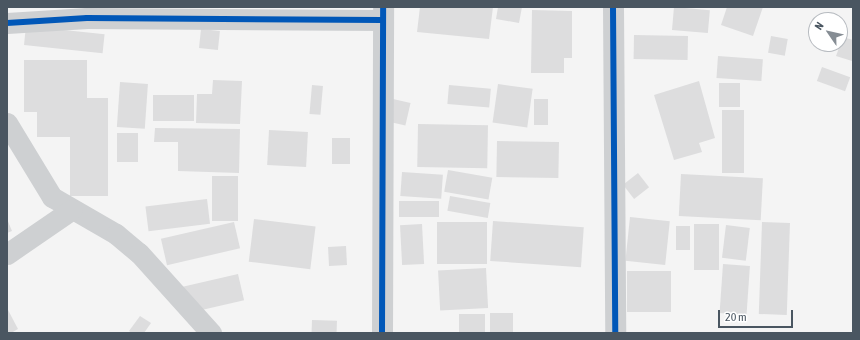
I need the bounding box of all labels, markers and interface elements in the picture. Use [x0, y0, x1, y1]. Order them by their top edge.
north arrow [808, 12, 848, 52]
text: N [812, 20, 826, 32]
scale bar [720, 302, 795, 328]
text: 20 m [725, 310, 747, 324]

